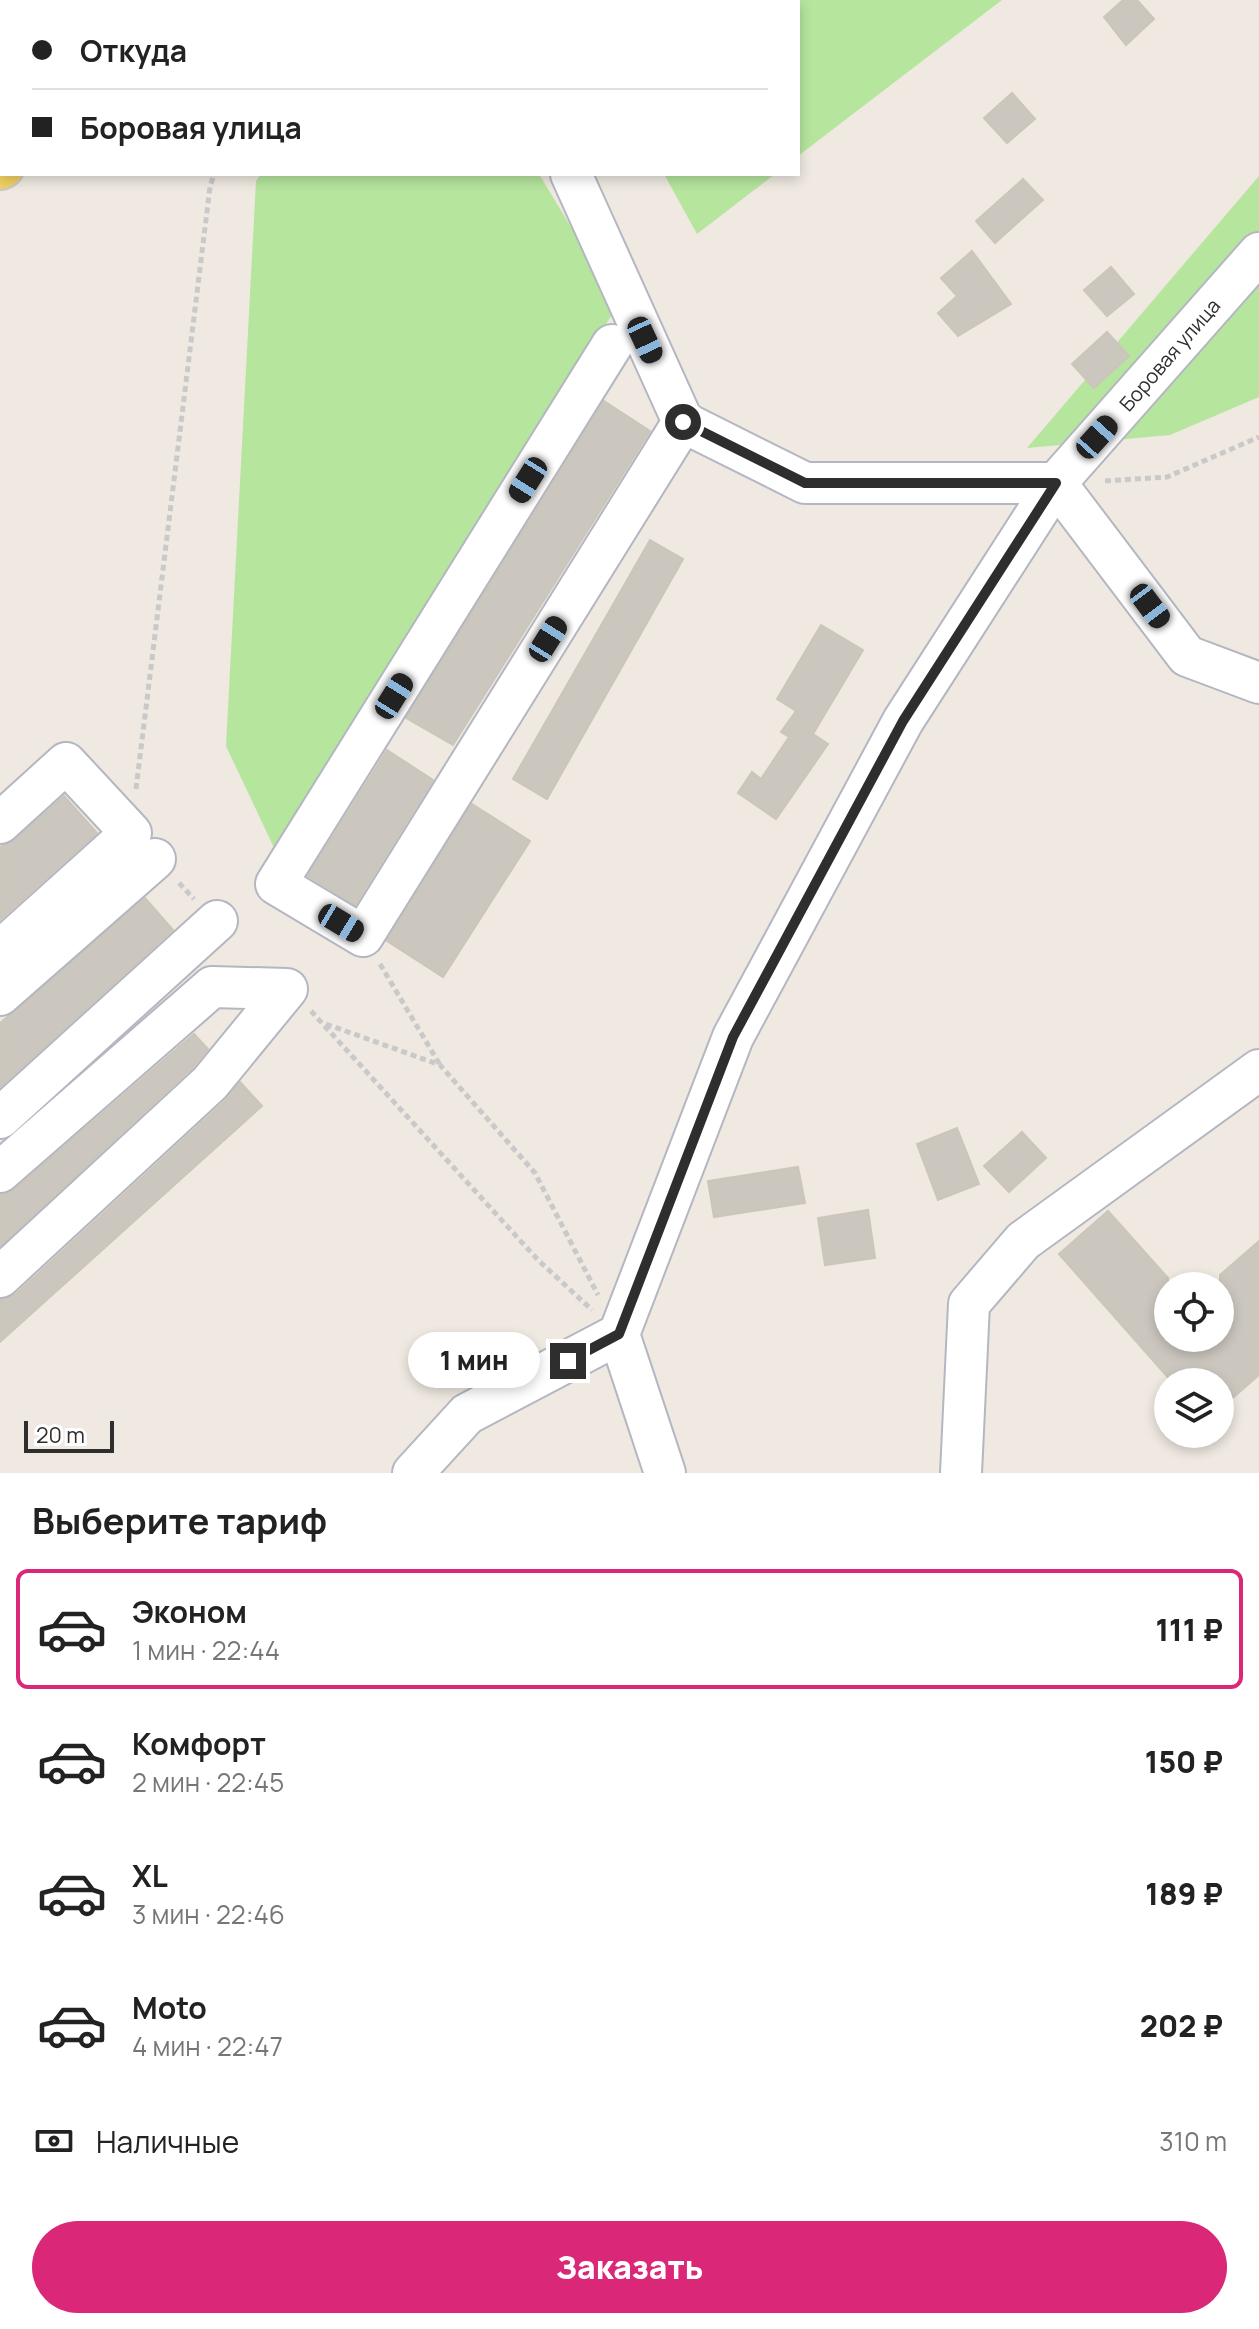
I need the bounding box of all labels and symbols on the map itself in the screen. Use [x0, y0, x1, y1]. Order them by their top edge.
street label: Боровая улица [1113, 293, 1226, 417]
car [624, 313, 666, 367]
route start [665, 404, 701, 440]
car [1072, 411, 1122, 463]
car [505, 453, 551, 507]
car [1126, 580, 1174, 632]
car [525, 612, 571, 666]
car [371, 669, 417, 723]
car [314, 900, 368, 946]
callout: 1 мин [408, 1333, 540, 1389]
route end [550, 1343, 586, 1379]
scale bar [24, 1417, 114, 1453]

